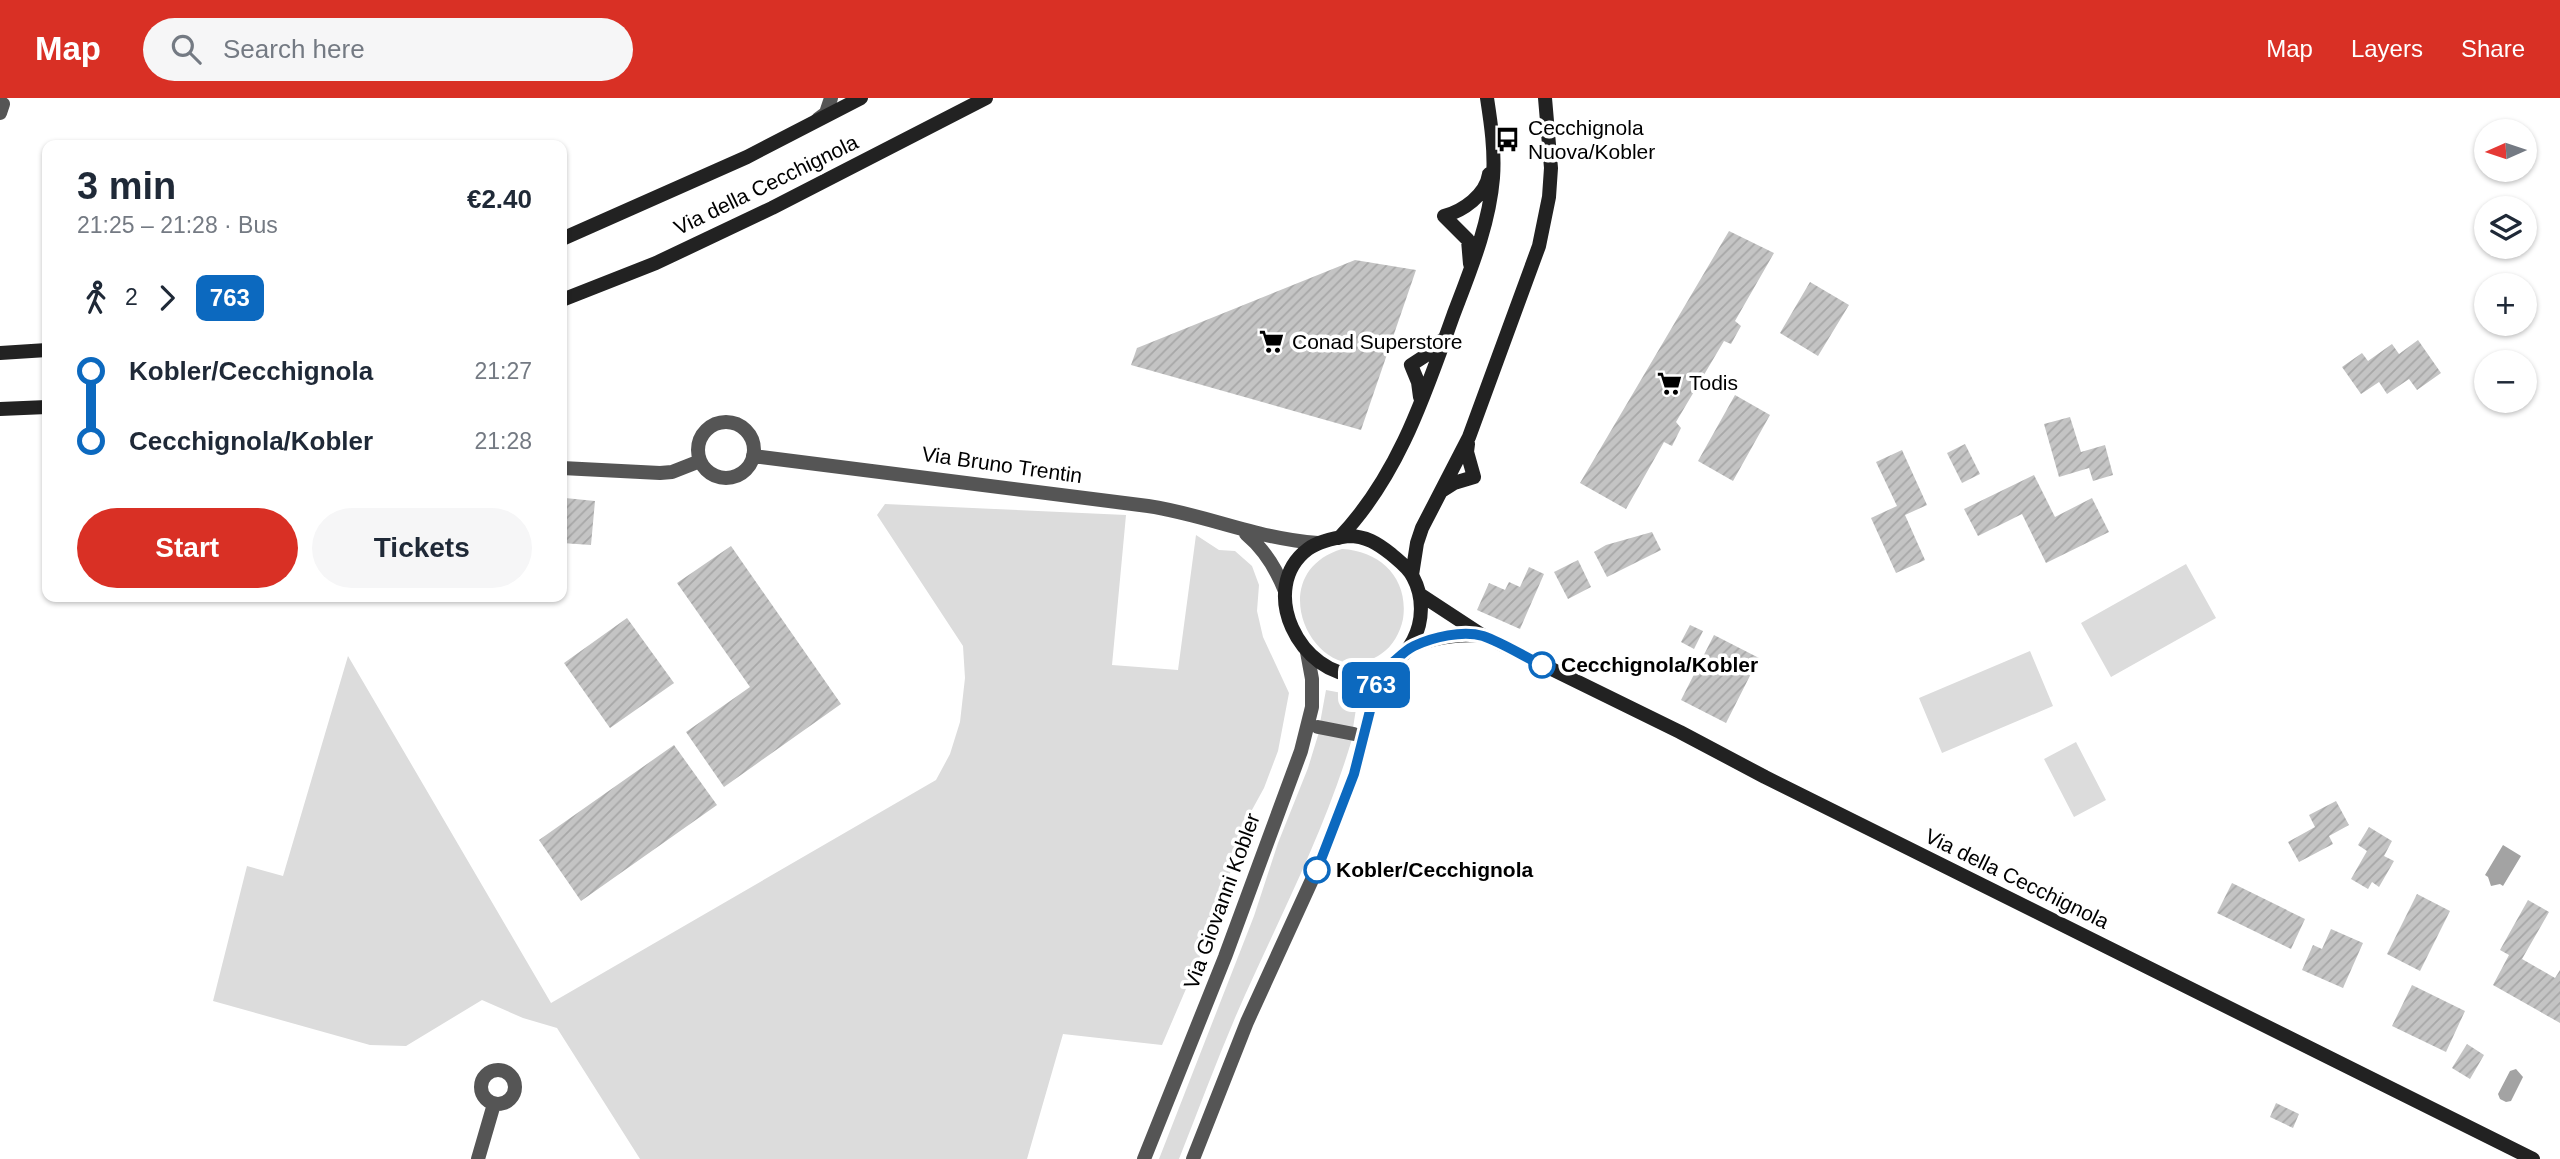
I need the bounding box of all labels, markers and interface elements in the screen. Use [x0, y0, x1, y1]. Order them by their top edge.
search box [143, 18, 633, 81]
text: Map [35, 30, 101, 67]
icon: search [167, 30, 205, 68]
text: Search here [223, 34, 365, 64]
text: Map [2266, 35, 2313, 62]
text: Layers [2351, 35, 2423, 62]
text: Share [2461, 35, 2525, 62]
place label: Cecchignola Nuova/Kobler [1528, 116, 1655, 163]
north arrow [2474, 119, 2538, 182]
map controls [2474, 119, 2537, 413]
bus stop icon: Cecchignola Nuova/Kobler [1494, 126, 1522, 154]
street label: Via della Cecchignola [670, 130, 862, 239]
text: 3 min [77, 165, 176, 207]
text: €2.40 [467, 184, 532, 214]
button: layers [2474, 196, 2537, 259]
text: 21:25 – 21:28 · Bus [77, 212, 278, 238]
button: + [2474, 273, 2537, 336]
icon: walk [77, 279, 115, 317]
icon: forward [148, 279, 186, 317]
text: 2 [125, 284, 138, 310]
text: 763 [210, 284, 250, 311]
supermarket icon: Conad Superstore [1258, 328, 1286, 356]
place label: Conad Superstore [1292, 330, 1462, 353]
button: − [2474, 350, 2537, 413]
text: Kobler/Cecchignola [129, 356, 373, 386]
text: 21:27 [474, 358, 532, 384]
supermarket icon: Todis [1655, 369, 1683, 397]
place label: Todis [1689, 371, 1738, 394]
text: Cecchignola/Kobler [129, 426, 373, 456]
text: 21:28 [474, 428, 532, 454]
street label: Via Bruno Trentin [920, 442, 1084, 487]
button: Start [77, 508, 298, 588]
button: Tickets [312, 508, 532, 588]
marker: Cecchignola/Kobler [1529, 652, 1555, 678]
place label: Cecchignola/Kobler [1561, 653, 1758, 676]
line badge: 763 [1336, 662, 1416, 708]
text: 763 [1356, 671, 1396, 698]
street label: Via Giovanni Kobler [1179, 810, 1264, 992]
street label: Via della Cecchignola [1922, 824, 2113, 933]
marker: Kobler/Cecchignola [1304, 857, 1330, 883]
place label: Kobler/Cecchignola [1336, 858, 1534, 881]

